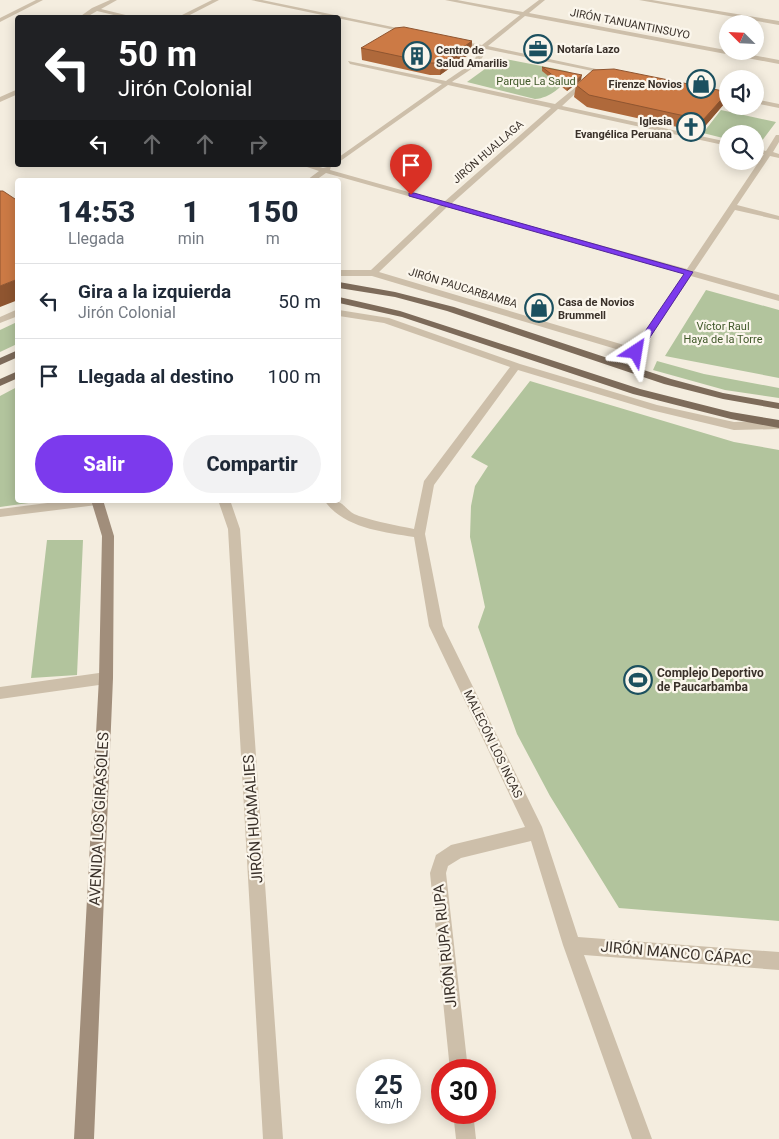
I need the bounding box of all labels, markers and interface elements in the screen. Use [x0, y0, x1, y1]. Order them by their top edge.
street label: JIRÓN TANUANTINSUYO [569, 6, 691, 42]
north arrow [719, 15, 764, 60]
map controls [719, 15, 764, 170]
text: 50 m [118, 34, 197, 75]
office icon: Notaría Lazo [523, 34, 553, 64]
icon: left [35, 35, 100, 100]
building icon: Centro de Salud Amarilis [402, 41, 432, 71]
place label: Notaría Lazo [557, 43, 620, 56]
place label: Centro de Salud Amarilis [436, 44, 508, 70]
shop icon: Firenze Novios [686, 69, 716, 99]
button: sound [719, 70, 764, 115]
park label: Parque La Salud [496, 75, 576, 88]
text: Jirón Colonial [118, 76, 252, 101]
place label: Firenze Novios [609, 78, 682, 91]
church icon: Iglesia Evangélica Peruana [676, 112, 706, 142]
place label: Iglesia Evangélica Peruana [575, 115, 672, 141]
street label: JIRÓN HUALLAGA [450, 117, 527, 186]
button: search [719, 125, 764, 170]
icon: left [85, 130, 113, 158]
icon: ahead [138, 130, 166, 158]
icon: ahead [191, 130, 219, 158]
icon: right [244, 130, 272, 158]
pin [390, 144, 432, 195]
icon: arrive [397, 151, 425, 179]
text: 14:53 [57, 194, 135, 229]
text: 1 [182, 194, 200, 229]
text: 150 [247, 194, 299, 229]
text: Llegada [68, 229, 125, 248]
text: min [178, 229, 204, 248]
text: m [266, 229, 280, 248]
street label: JIRÓN PAUCARBAMBA [407, 265, 520, 311]
text: Gira a la izquierda [78, 280, 231, 303]
icon: left [35, 287, 63, 315]
text: 50 m [278, 290, 321, 313]
shop icon: Casa de Novios Brummell [524, 293, 554, 323]
place label: Casa de Novios Brummell [558, 296, 635, 322]
text: Jirón Colonial [78, 303, 176, 322]
park label: Víctor Raul Haya de la Torre [683, 320, 763, 346]
position arrow [609, 325, 661, 377]
icon: arrive [35, 362, 63, 390]
text: Llegada al destino [78, 365, 234, 388]
text: 100 m [268, 365, 321, 388]
button: Salir [35, 435, 173, 493]
button: Compartir [183, 435, 321, 493]
sports icon: Complejo Deportivo de Paucarbamba [623, 665, 653, 695]
place label: Complejo Deportivo de Paucarbamba [657, 666, 764, 694]
street label: MALECÓN LOS INCAS [461, 687, 526, 800]
street label: AVENIDA LOS GIRASOLES [85, 732, 113, 906]
street label: JIRÓN HUAMALIES [240, 754, 266, 884]
street label: JIRÓN RUPA RUPA [430, 883, 460, 1009]
street label: JIRÓN MANCO CÁPAC [600, 937, 752, 969]
speed limit sign: 30 [431, 1059, 496, 1124]
text: 25 [374, 1071, 403, 1100]
text: km/h [374, 1097, 403, 1111]

